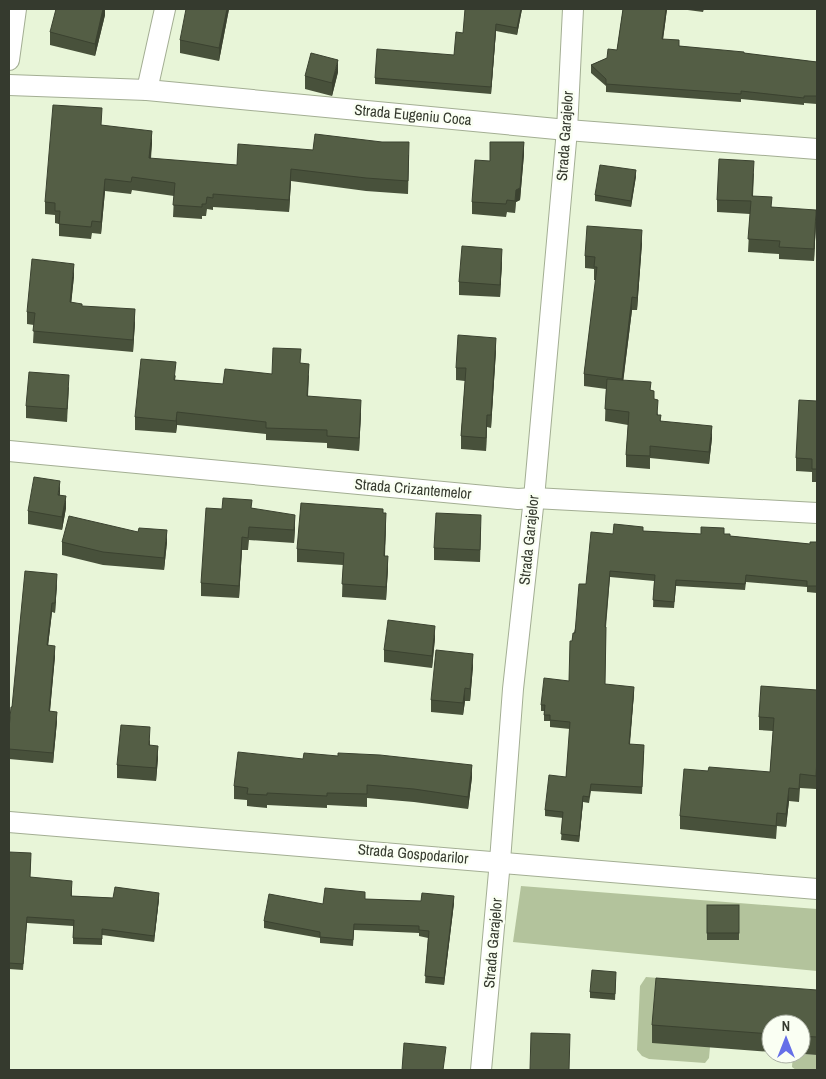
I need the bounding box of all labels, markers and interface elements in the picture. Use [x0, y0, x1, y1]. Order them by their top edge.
street label: Strada Garajelor [551, 90, 578, 182]
street label: Strada Eugeniu Coca [354, 99, 473, 130]
street label: Strada Crizantemelor [354, 473, 472, 504]
street label: Strada Garajelor [513, 494, 544, 586]
street label: Strada Gospodarilor [357, 838, 469, 869]
street label: Strada Garajelor [478, 897, 507, 989]
north arrow [761, 1014, 811, 1064]
text: N [782, 1017, 790, 1035]

